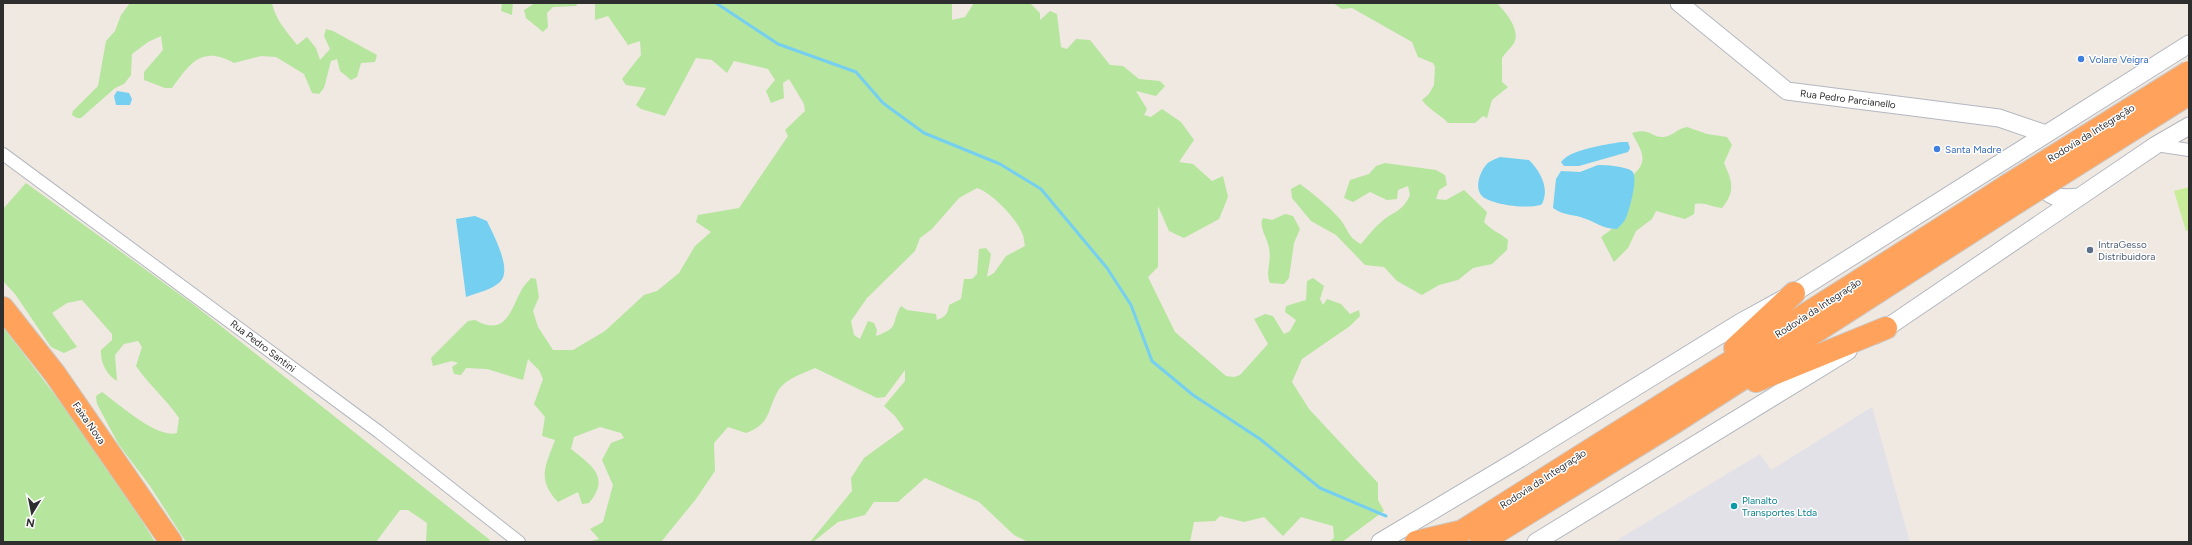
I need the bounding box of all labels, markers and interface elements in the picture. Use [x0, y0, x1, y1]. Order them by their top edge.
place label: Volare Veígra [2089, 53, 2149, 66]
marker: Volare Veígra [2076, 54, 2086, 64]
street label: Rua Pedro Parcianello [1799, 87, 1897, 111]
street label: Rodovia da Integração [2045, 101, 2137, 165]
place label: Santa Madre [1945, 143, 2002, 156]
marker: Santa Madre [1932, 144, 1942, 154]
place label: IntraGesso Distribuidora [2098, 238, 2155, 263]
marker: IntraGesso Distribuidora [2085, 245, 2095, 255]
street label: Rodovia da Integração [1772, 275, 1864, 341]
street label: Rua Pedro Santini [228, 317, 298, 375]
street label: Faixa Nova [70, 399, 108, 447]
street label: Rodovia da Integração [1497, 446, 1589, 512]
north arrow [12, 493, 52, 533]
place label: Planalto Transportes Ltda [1742, 494, 1817, 519]
marker: Planalto Transportes Ltda [1729, 501, 1739, 511]
text: N [25, 515, 36, 529]

